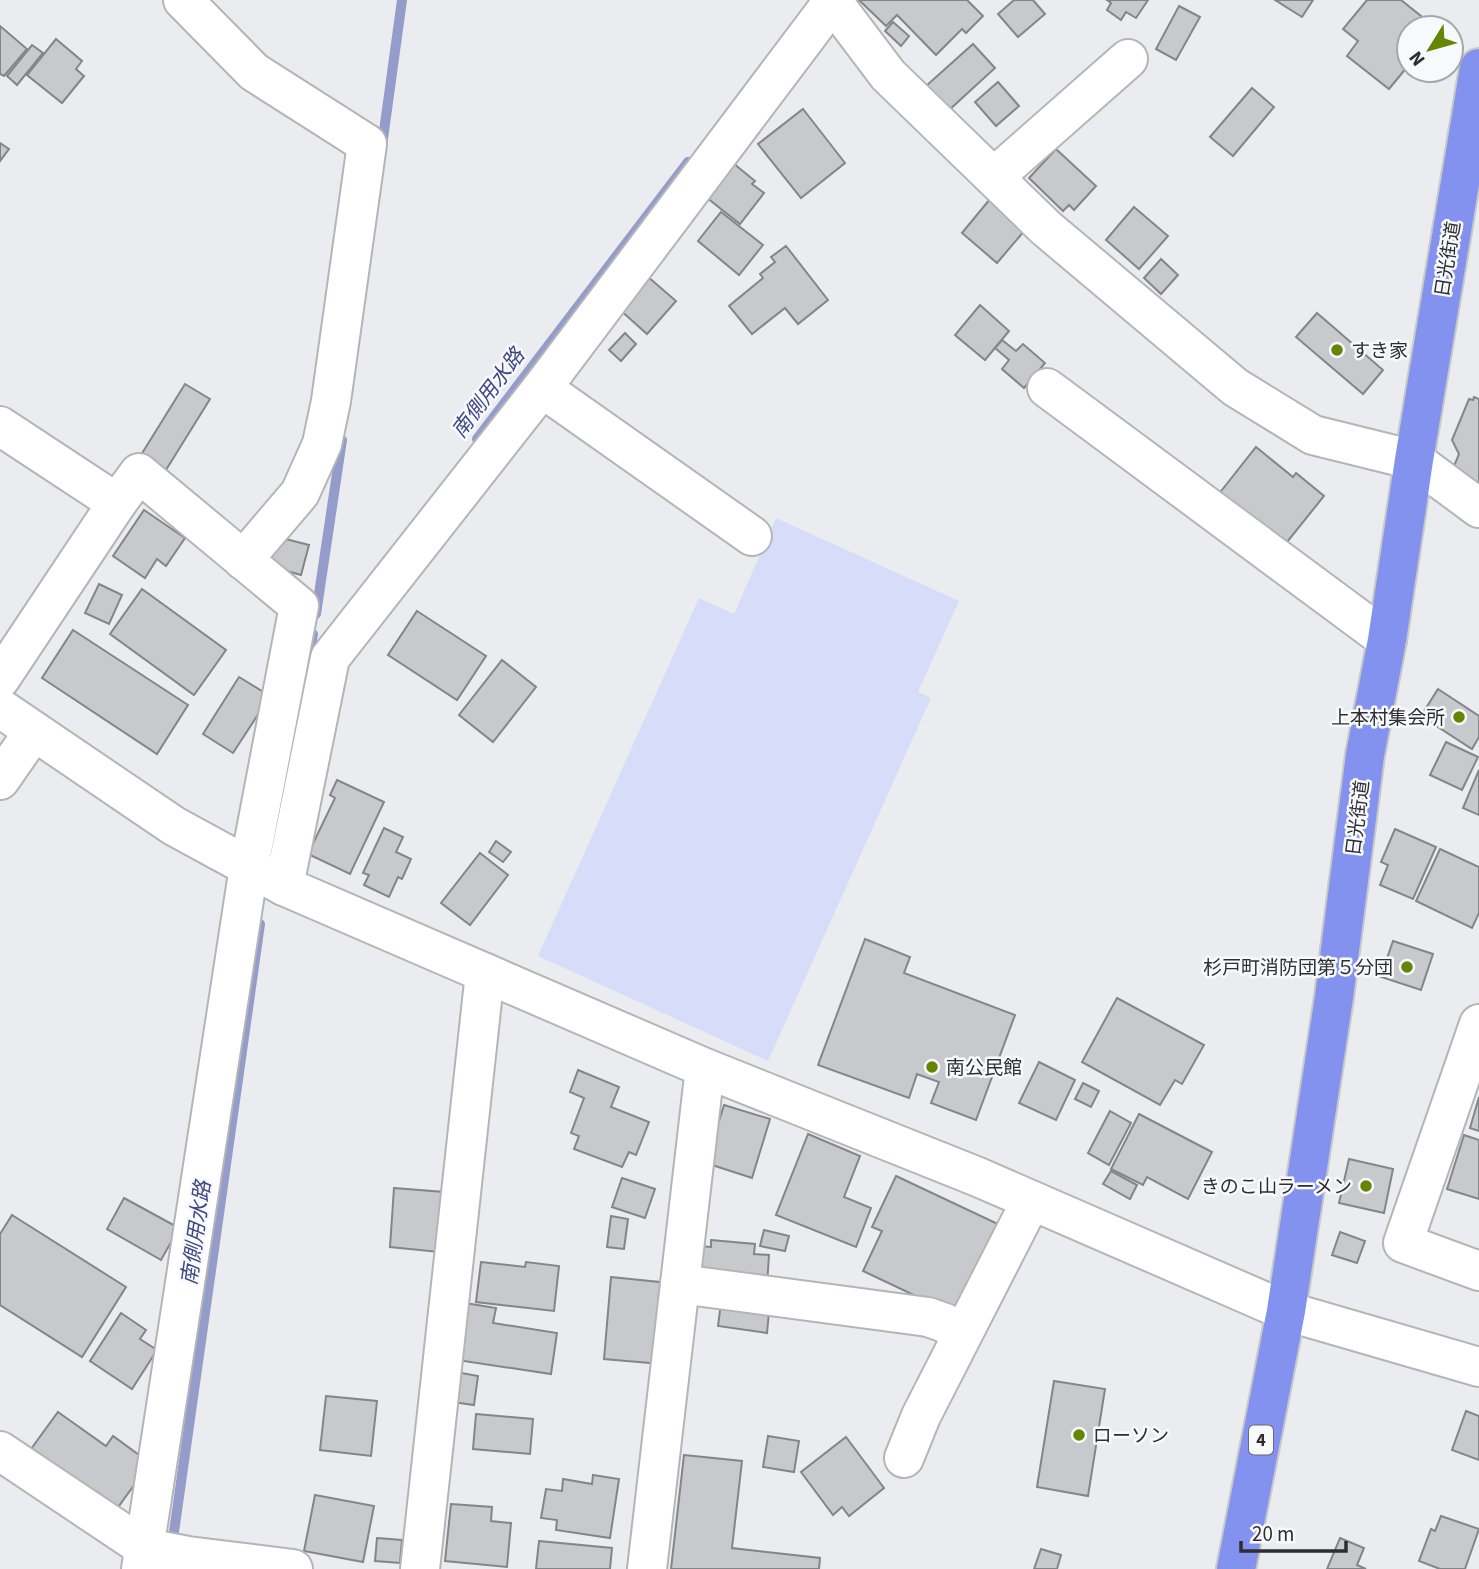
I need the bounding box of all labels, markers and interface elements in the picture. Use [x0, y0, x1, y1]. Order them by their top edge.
north arrow [1395, 14, 1465, 84]
text: N [1403, 45, 1432, 72]
street label: 日光街道 [1429, 220, 1468, 299]
place label: すき家 [1351, 338, 1408, 365]
water label: 南側用水路 [444, 340, 533, 444]
marker: すき家 [1329, 342, 1345, 358]
place label: 上本村集会所 [1331, 705, 1445, 732]
marker: 上本村集会所 [1451, 709, 1467, 725]
street label: 日光街道 [1340, 779, 1377, 858]
place label: 杉戸町消防団第５分団 [1203, 955, 1393, 982]
marker: 杉戸町消防団第５分団 [1399, 959, 1415, 975]
place label: 南公民館 [946, 1055, 1022, 1082]
marker: 南公民館 [924, 1059, 940, 1075]
place label: きのこ山ラーメン [1201, 1174, 1352, 1201]
water label: 南側用水路 [174, 1177, 218, 1287]
marker: きのこ山ラーメン [1358, 1178, 1374, 1194]
place label: ローソン [1093, 1423, 1169, 1450]
road number: 4 [1249, 1426, 1273, 1455]
marker: ローソン [1071, 1427, 1087, 1443]
scale bar [1241, 1510, 1346, 1554]
text: 20 m [1252, 1519, 1294, 1549]

